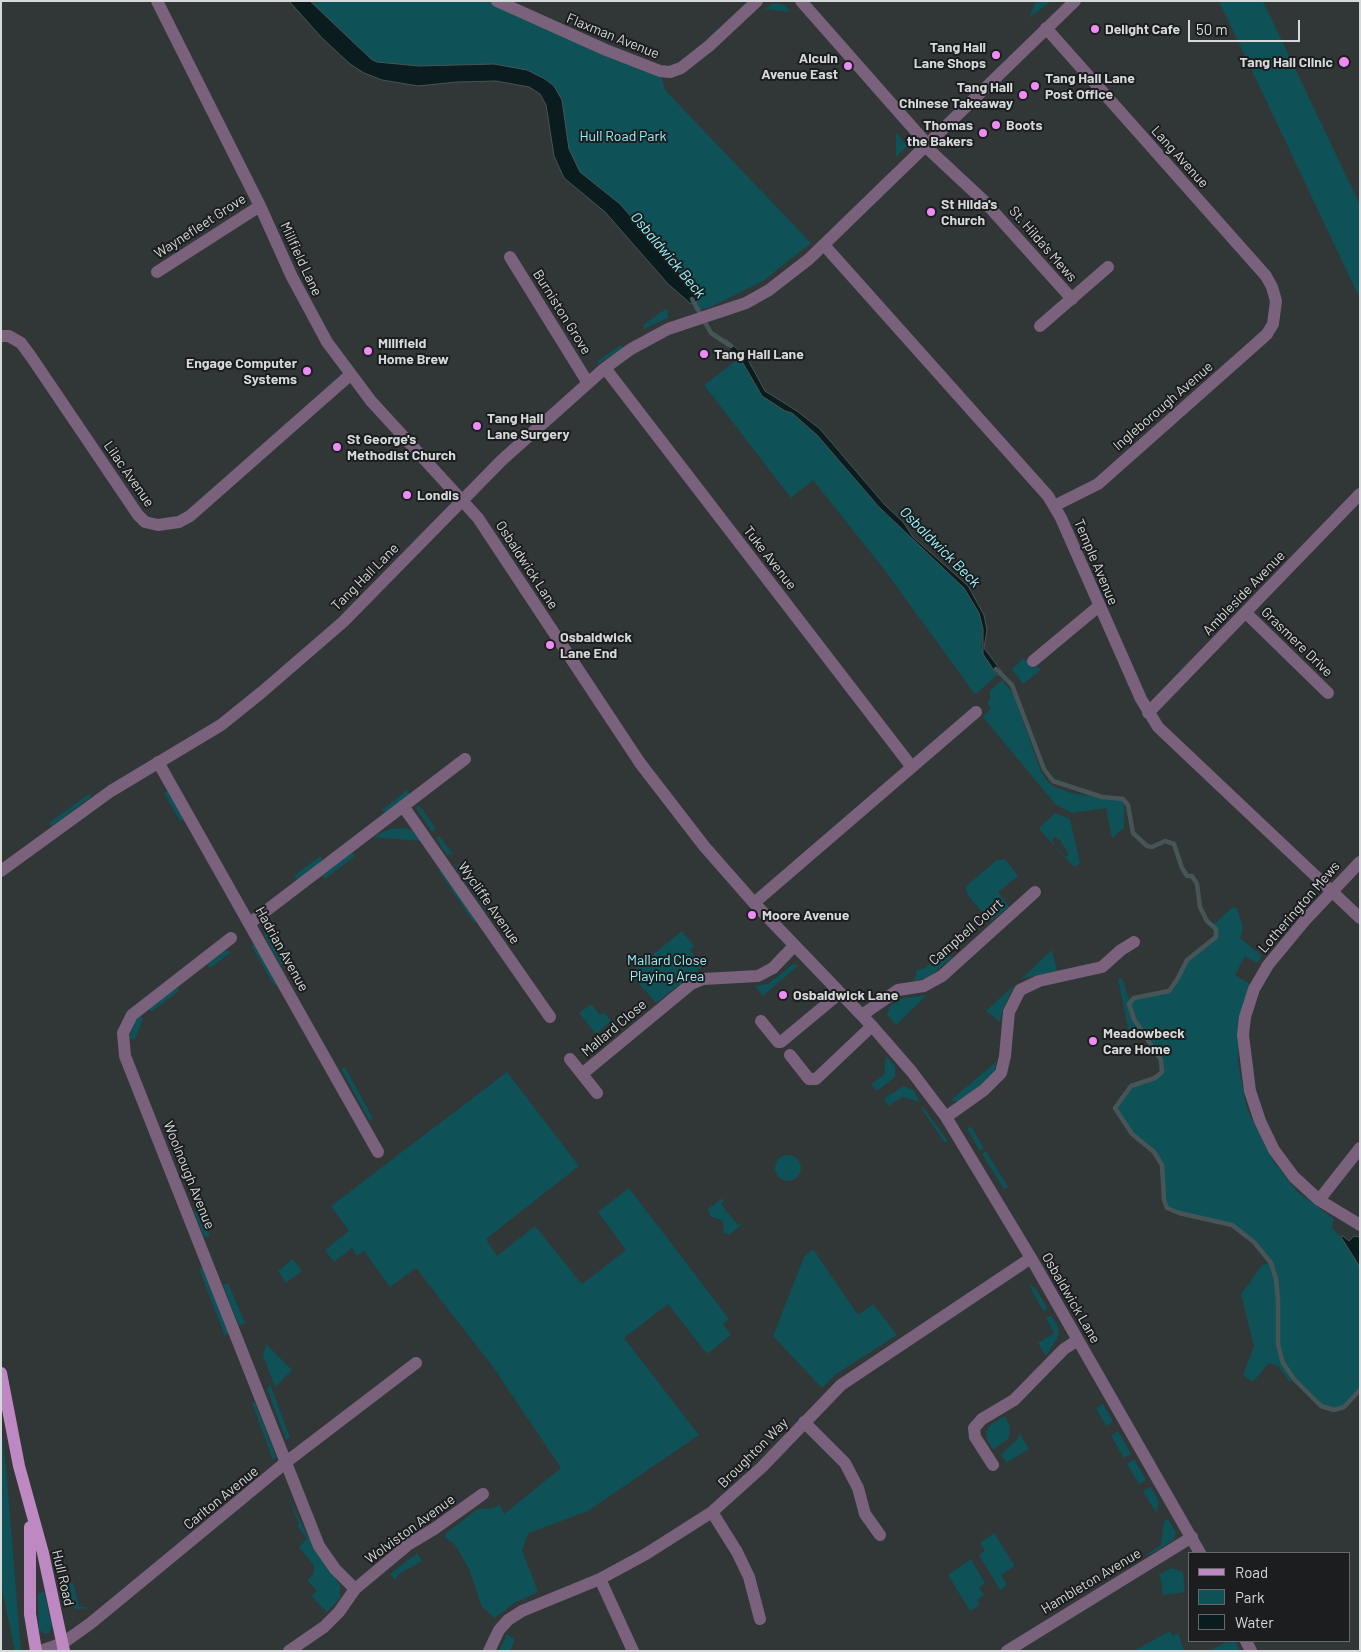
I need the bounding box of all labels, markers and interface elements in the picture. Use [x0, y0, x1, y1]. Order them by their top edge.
street label: Flaxman Avenue [564, 10, 662, 62]
scale bar [1191, 10, 1304, 42]
text: 50 m [1196, 20, 1228, 38]
place label: Delight Cafe [1105, 21, 1180, 37]
marker: Delight Cafe [1089, 23, 1101, 35]
place label: Tang Hall Lane Shops [914, 39, 986, 72]
marker: Tang Hall Lane Shops [990, 49, 1002, 61]
place label: Alcuin Avenue East [761, 50, 838, 82]
place label: Tang Hall Clinic [1240, 54, 1333, 70]
marker: Tang Hall Clinic [1337, 55, 1351, 69]
marker: Alcuin Avenue East [842, 60, 854, 72]
place label: Tang Hall Lane Post Office [1045, 70, 1135, 102]
place label: Tang Hall Chinese Takeaway [899, 79, 1013, 111]
marker: Tang Hall Lane Post Office [1029, 80, 1041, 92]
marker: Tang Hall Chinese Takeaway [1017, 89, 1029, 101]
place label: Thomas the Bakers [907, 117, 973, 150]
place label: Boots [1006, 117, 1042, 133]
marker: Boots [990, 119, 1002, 131]
street label: Lang Avenue [1148, 123, 1212, 191]
marker: Thomas the Bakers [977, 127, 989, 139]
park label: Hull Road Park [579, 128, 667, 144]
street label: Waynefleet Grove [151, 190, 249, 262]
place label: St Hilda's Church [941, 196, 997, 228]
street label: St. Hilda's Mews [1005, 203, 1081, 285]
marker: St Hilda's Church [925, 206, 937, 218]
water label: Osbaldwick Beck [627, 208, 709, 302]
street label: Millfield Lane [277, 219, 325, 299]
street label: Burniston Grove [529, 267, 595, 357]
place label: Millfield Home Brew [378, 335, 449, 368]
marker: Millfield Home Brew [362, 345, 374, 357]
place label: Tang Hall Lane [714, 346, 804, 362]
marker: Tang Hall Lane [698, 348, 710, 360]
place label: Engage Computer Systems [186, 355, 297, 388]
street label: Ingleborough Avenue [1110, 358, 1216, 454]
marker: Engage Computer Systems [301, 365, 313, 377]
place label: Tang Hall Lane Surgery [487, 410, 569, 442]
marker: Tang Hall Lane Surgery [471, 420, 483, 432]
place label: St George's Methodist Church [347, 431, 456, 464]
street label: Lilac Avenue [100, 438, 158, 510]
marker: St George's Methodist Church [331, 441, 343, 453]
place label: Londis [417, 487, 459, 503]
marker: Londis [401, 489, 413, 501]
water label: Osbaldwick Beck [896, 503, 984, 591]
street label: Temple Avenue [1070, 516, 1122, 608]
street label: Osbaldwick Lane [492, 518, 562, 612]
street label: Tuke Avenue [740, 523, 800, 593]
street label: Tang Hall Lane [328, 540, 402, 614]
street label: Ambleside Avenue [1199, 547, 1289, 639]
street label: Grasmere Drive [1258, 604, 1336, 680]
place label: Osbaldwick Lane End [560, 629, 632, 662]
marker: Osbaldwick Lane End [544, 639, 556, 651]
street label: Lotherington Mews [1255, 858, 1343, 956]
street label: Wycliffe Avenue [454, 859, 524, 947]
street label: Campbell Court [925, 895, 1007, 969]
street label: Hadrian Avenue [252, 904, 312, 994]
place label: Moore Avenue [762, 907, 849, 923]
marker: Moore Avenue [746, 909, 758, 921]
park label: Mallard Close Playing Area [627, 952, 707, 984]
place label: Osbaldwick Lane [793, 987, 898, 1003]
marker: Osbaldwick Lane [777, 989, 789, 1001]
street label: Mallard Close [578, 996, 650, 1060]
place label: Meadowbeck Care Home [1103, 1025, 1185, 1058]
marker: Meadowbeck Care Home [1087, 1035, 1099, 1047]
street label: Woolnough Avenue [160, 1119, 218, 1231]
street label: Osbaldwick Lane [1038, 1250, 1104, 1346]
street label: Broughton Way [715, 1415, 791, 1491]
street label: Carlton Avenue [180, 1463, 262, 1533]
street label: Wolviston Avenue [362, 1491, 458, 1567]
street label: Hambleton Avenue [1038, 1545, 1144, 1617]
street label: Hull Road [48, 1548, 78, 1608]
legend [1188, 1552, 1351, 1642]
text: Road [1235, 1563, 1268, 1581]
text: Park [1235, 1588, 1264, 1606]
text: Water [1235, 1613, 1274, 1631]

